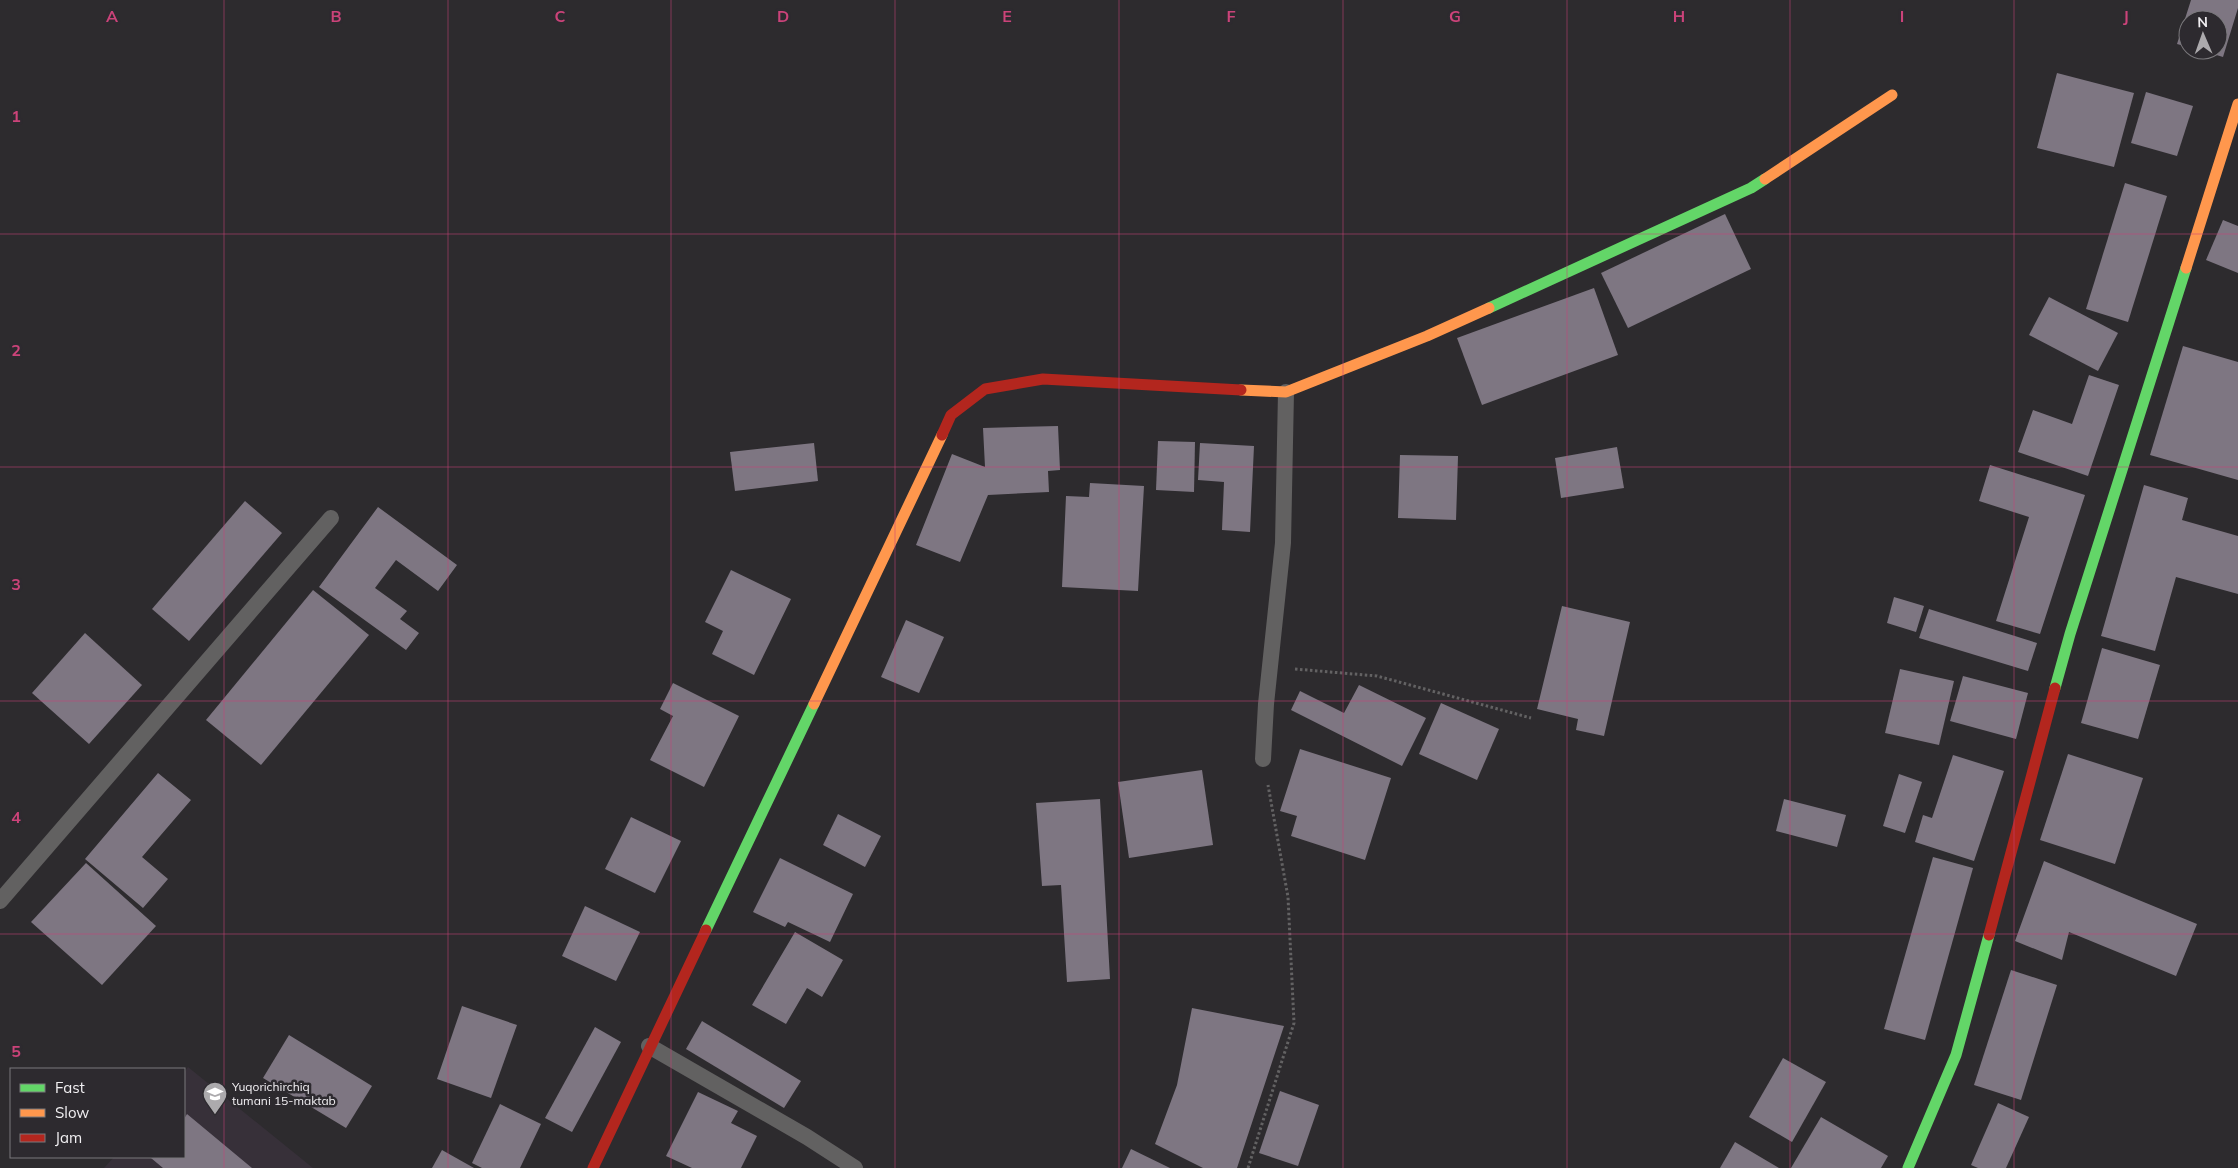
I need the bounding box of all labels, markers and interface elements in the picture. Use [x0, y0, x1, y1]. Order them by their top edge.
text: A [106, 6, 118, 26]
text: B [330, 6, 342, 26]
text: C [555, 6, 566, 26]
text: D [777, 6, 789, 26]
text: E [1002, 6, 1012, 26]
text: F [1226, 6, 1236, 26]
text: G [1449, 6, 1461, 26]
text: H [1673, 6, 1685, 26]
text: I [1900, 6, 1904, 26]
text: J [2123, 6, 2129, 26]
north arrow [2178, 10, 2228, 60]
text: N [2197, 13, 2208, 31]
text: 1 [11, 106, 21, 126]
text: 2 [11, 340, 21, 360]
text: 3 [11, 574, 21, 594]
text: 4 [11, 807, 21, 827]
text: 5 [11, 1041, 21, 1061]
legend [10, 1068, 185, 1158]
text: Fast [55, 1078, 85, 1097]
place label: Yuqorichirchiq tumani 15-maktab [231, 1079, 336, 1108]
school or university icon: Yuqorichirchiq tumani 15-maktab [202, 1081, 228, 1115]
text: Slow [55, 1103, 89, 1122]
text: Jam [55, 1128, 82, 1147]

